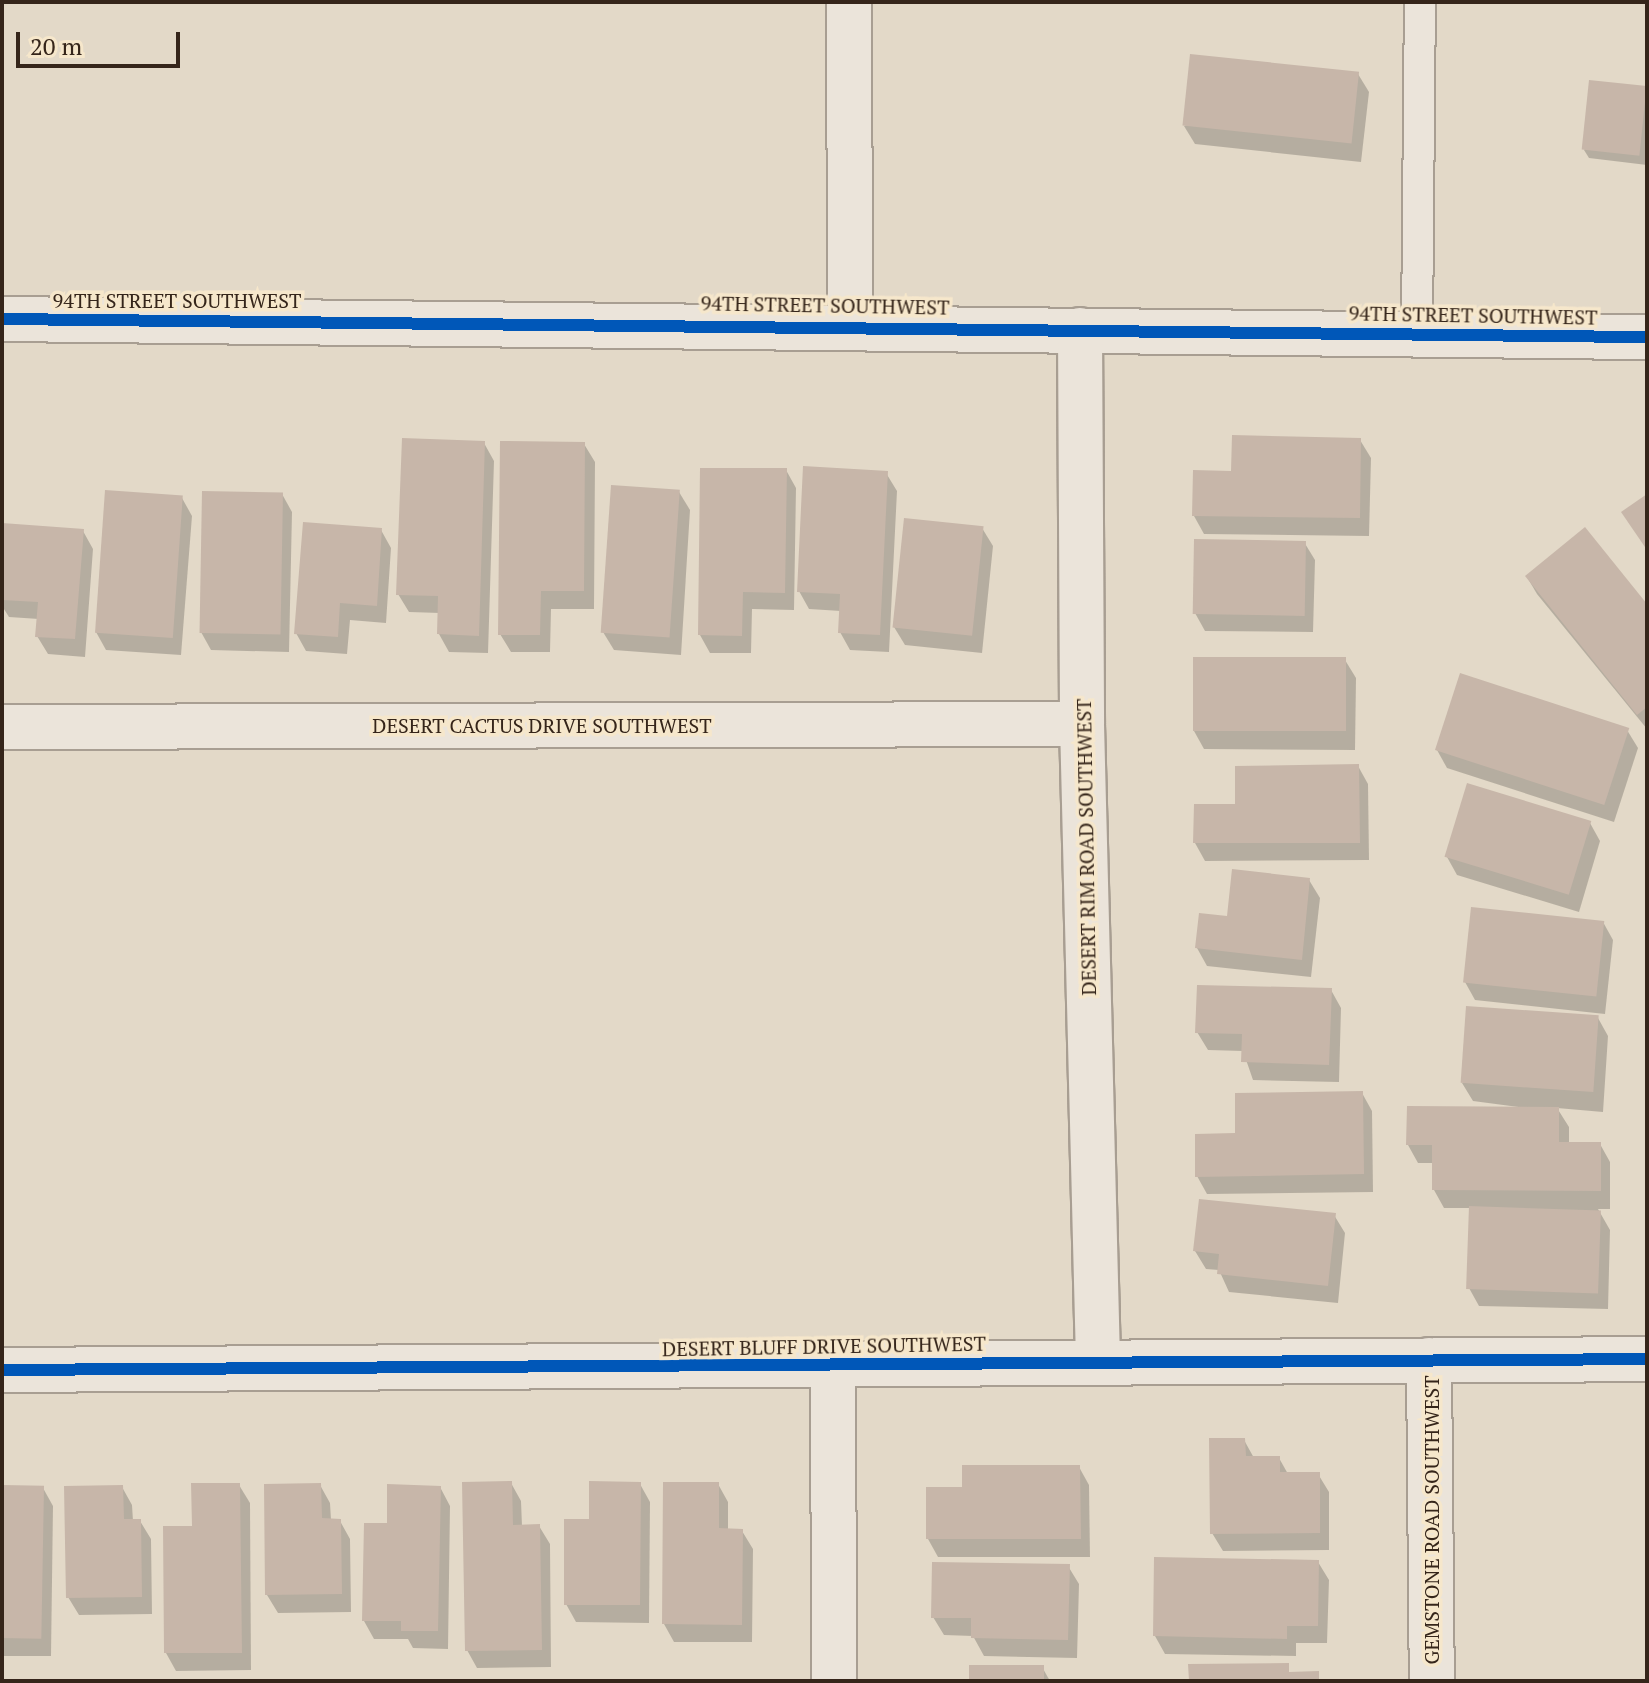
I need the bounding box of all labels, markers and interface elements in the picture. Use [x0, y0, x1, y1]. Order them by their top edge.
scale bar [20, 16, 184, 66]
text: 20 m [30, 30, 82, 62]
street label: 94TH STREET SOUTHWEST [53, 288, 301, 312]
street label: 94TH STREET SOUTHWEST [700, 291, 950, 319]
street label: 94TH STREET SOUTHWEST [1348, 301, 1598, 329]
street label: DESERT RIM ROAD SOUTHWEST [1071, 698, 1101, 996]
street label: DESERT CACTUS DRIVE SOUTHWEST [372, 713, 712, 737]
street label: DESERT BLUFF DRIVE SOUTHWEST [662, 1331, 986, 1361]
street label: GEMSTONE ROAD SOUTHWEST [1419, 1375, 1443, 1665]

